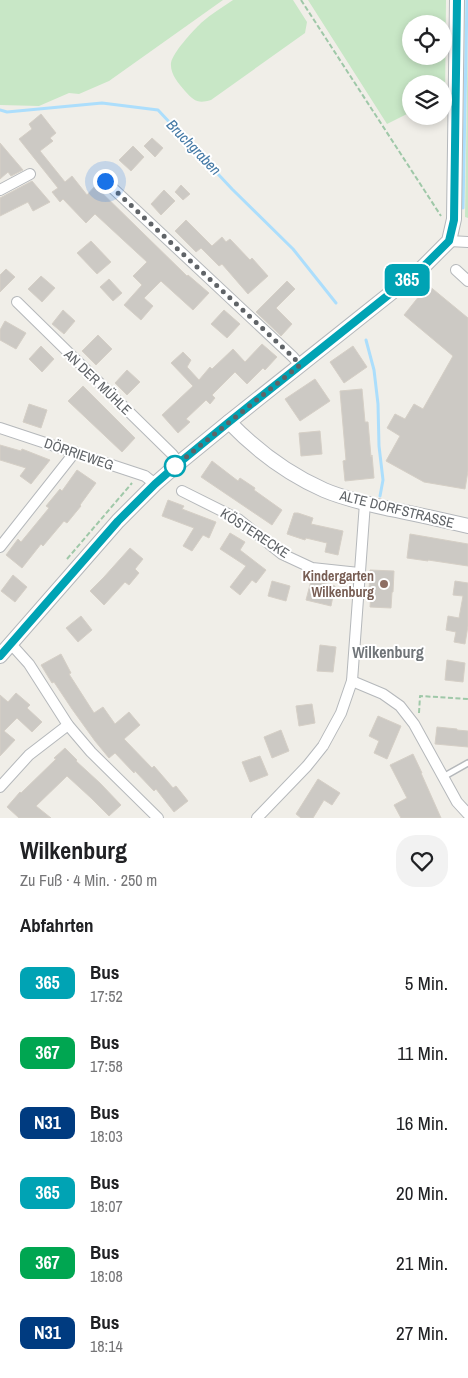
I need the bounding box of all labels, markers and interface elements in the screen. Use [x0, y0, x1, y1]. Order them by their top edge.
map controls [402, 15, 452, 125]
button: locate [402, 15, 452, 65]
button: layers [402, 75, 452, 125]
water label: Bruchgraben [162, 114, 226, 180]
your location [93, 169, 118, 194]
line badge: 365 [378, 264, 436, 296]
text: 365 [395, 267, 419, 292]
street label: AN DER MÜHLE [60, 345, 135, 419]
street label: DÖRRIEWEG [42, 434, 116, 474]
unlabelled marker [164, 455, 186, 477]
street label: ALTE DORFSTRASSE [337, 486, 456, 532]
street label: KÖSTERECKE [217, 504, 293, 562]
place label: Kindergarten Wilkenburg [303, 567, 374, 601]
marker: Kindergarten Wilkenburg [378, 578, 390, 590]
district label: Wilkenburg [352, 641, 424, 663]
text: Wilkenburg [20, 834, 127, 866]
button: heart [396, 835, 448, 887]
text: Zu Fuß · 4 Min. · 250 m [20, 869, 157, 891]
text: Abfahrten [20, 912, 94, 938]
text: Bus [90, 959, 119, 985]
text: 365 [35, 970, 60, 995]
text: 5 Min. [405, 970, 448, 996]
text: 17:52 [90, 985, 123, 1007]
text: Bus [90, 1029, 119, 1055]
text: 367 [35, 1040, 60, 1065]
text: 11 Min. [397, 1040, 448, 1066]
text: 17:58 [90, 1055, 123, 1077]
text: Bus [90, 1099, 119, 1125]
text: N31 [34, 1110, 61, 1135]
text: 16 Min. [396, 1110, 448, 1136]
text: 18:03 [90, 1125, 123, 1147]
text: Bus [90, 1169, 119, 1195]
text: 365 [35, 1180, 60, 1205]
text: 20 Min. [396, 1180, 448, 1206]
text: 18:07 [90, 1195, 123, 1217]
text: Bus [90, 1239, 119, 1265]
text: 367 [35, 1250, 60, 1275]
text: 21 Min. [396, 1250, 448, 1276]
text: 18:08 [90, 1265, 123, 1287]
text: Bus [90, 1309, 119, 1335]
text: N31 [34, 1320, 61, 1345]
text: 27 Min. [396, 1320, 448, 1346]
text: 18:14 [90, 1335, 123, 1357]

